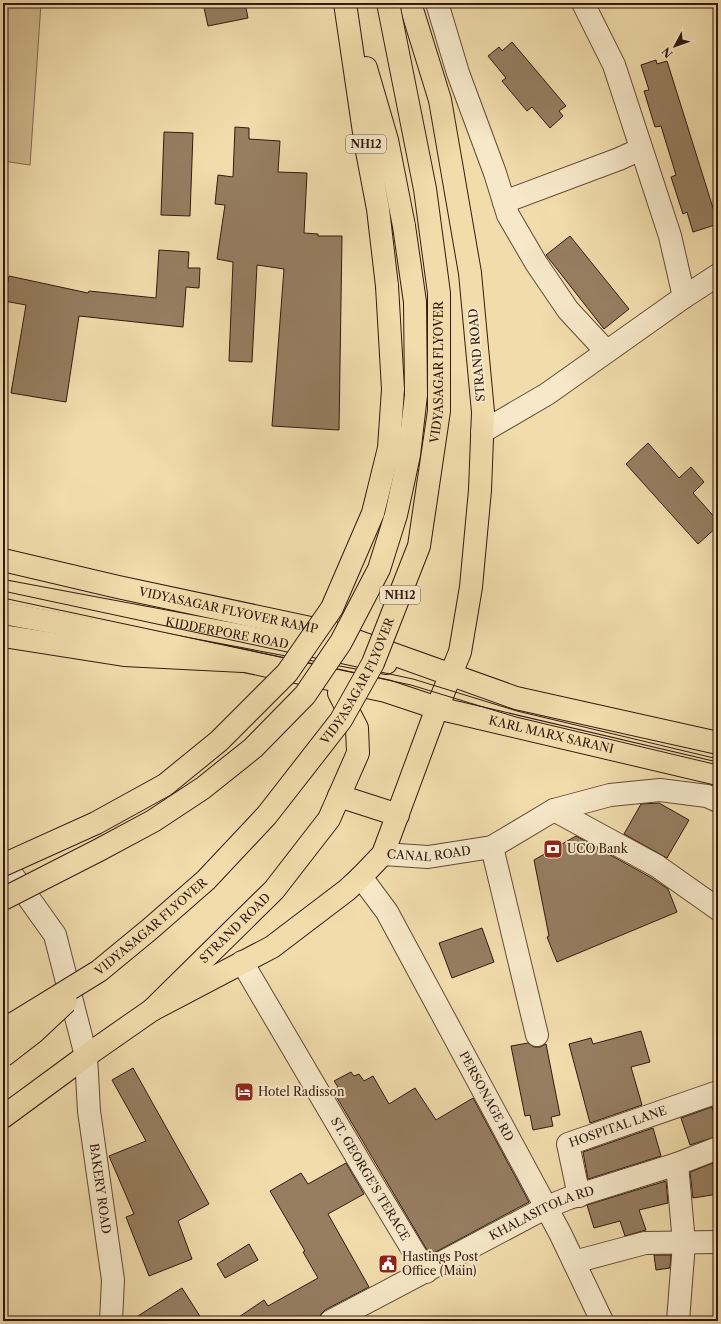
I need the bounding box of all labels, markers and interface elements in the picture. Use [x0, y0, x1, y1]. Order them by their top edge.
north arrow [655, 26, 695, 66]
text: N [659, 44, 676, 61]
road number: NH12 [346, 135, 386, 153]
street label: VIDYASAGAR FLYOVER [426, 300, 446, 445]
street label: STRAND ROAD [465, 308, 488, 402]
street label: VIDYASAGAR FLYOVER RAMP [137, 583, 320, 636]
road number: NH12 [380, 586, 420, 604]
street label: KIDDERPORE ROAD [164, 614, 290, 652]
street label: VIDYASAGAR FLYOVER [316, 614, 398, 748]
street label: KARL MARX SARANI [487, 712, 615, 756]
bank icon: UCO Bank [542, 838, 564, 860]
place label: UCO Bank [567, 841, 629, 856]
street label: CANAL ROAD [386, 842, 472, 864]
street label: VIDYASAGAR FLYOVER [91, 874, 211, 979]
street label: STRAND ROAD [196, 890, 274, 966]
street label: PERSONAGE RD [456, 1049, 517, 1144]
hotel icon: Hotel Radisson [233, 1081, 255, 1103]
place label: Hotel Radisson [258, 1084, 345, 1099]
street label: HOSPITAL LANE [567, 1102, 669, 1150]
street label: ST. GEORGE'S TERACE [328, 1114, 413, 1243]
street label: BAKERY ROAD [87, 1142, 114, 1235]
street label: KHALASITOLA RD [486, 1182, 596, 1243]
place label: Hastings Post Office (Main) [402, 1249, 479, 1278]
public building icon: Hastings Post Office (Main) [377, 1253, 399, 1275]

